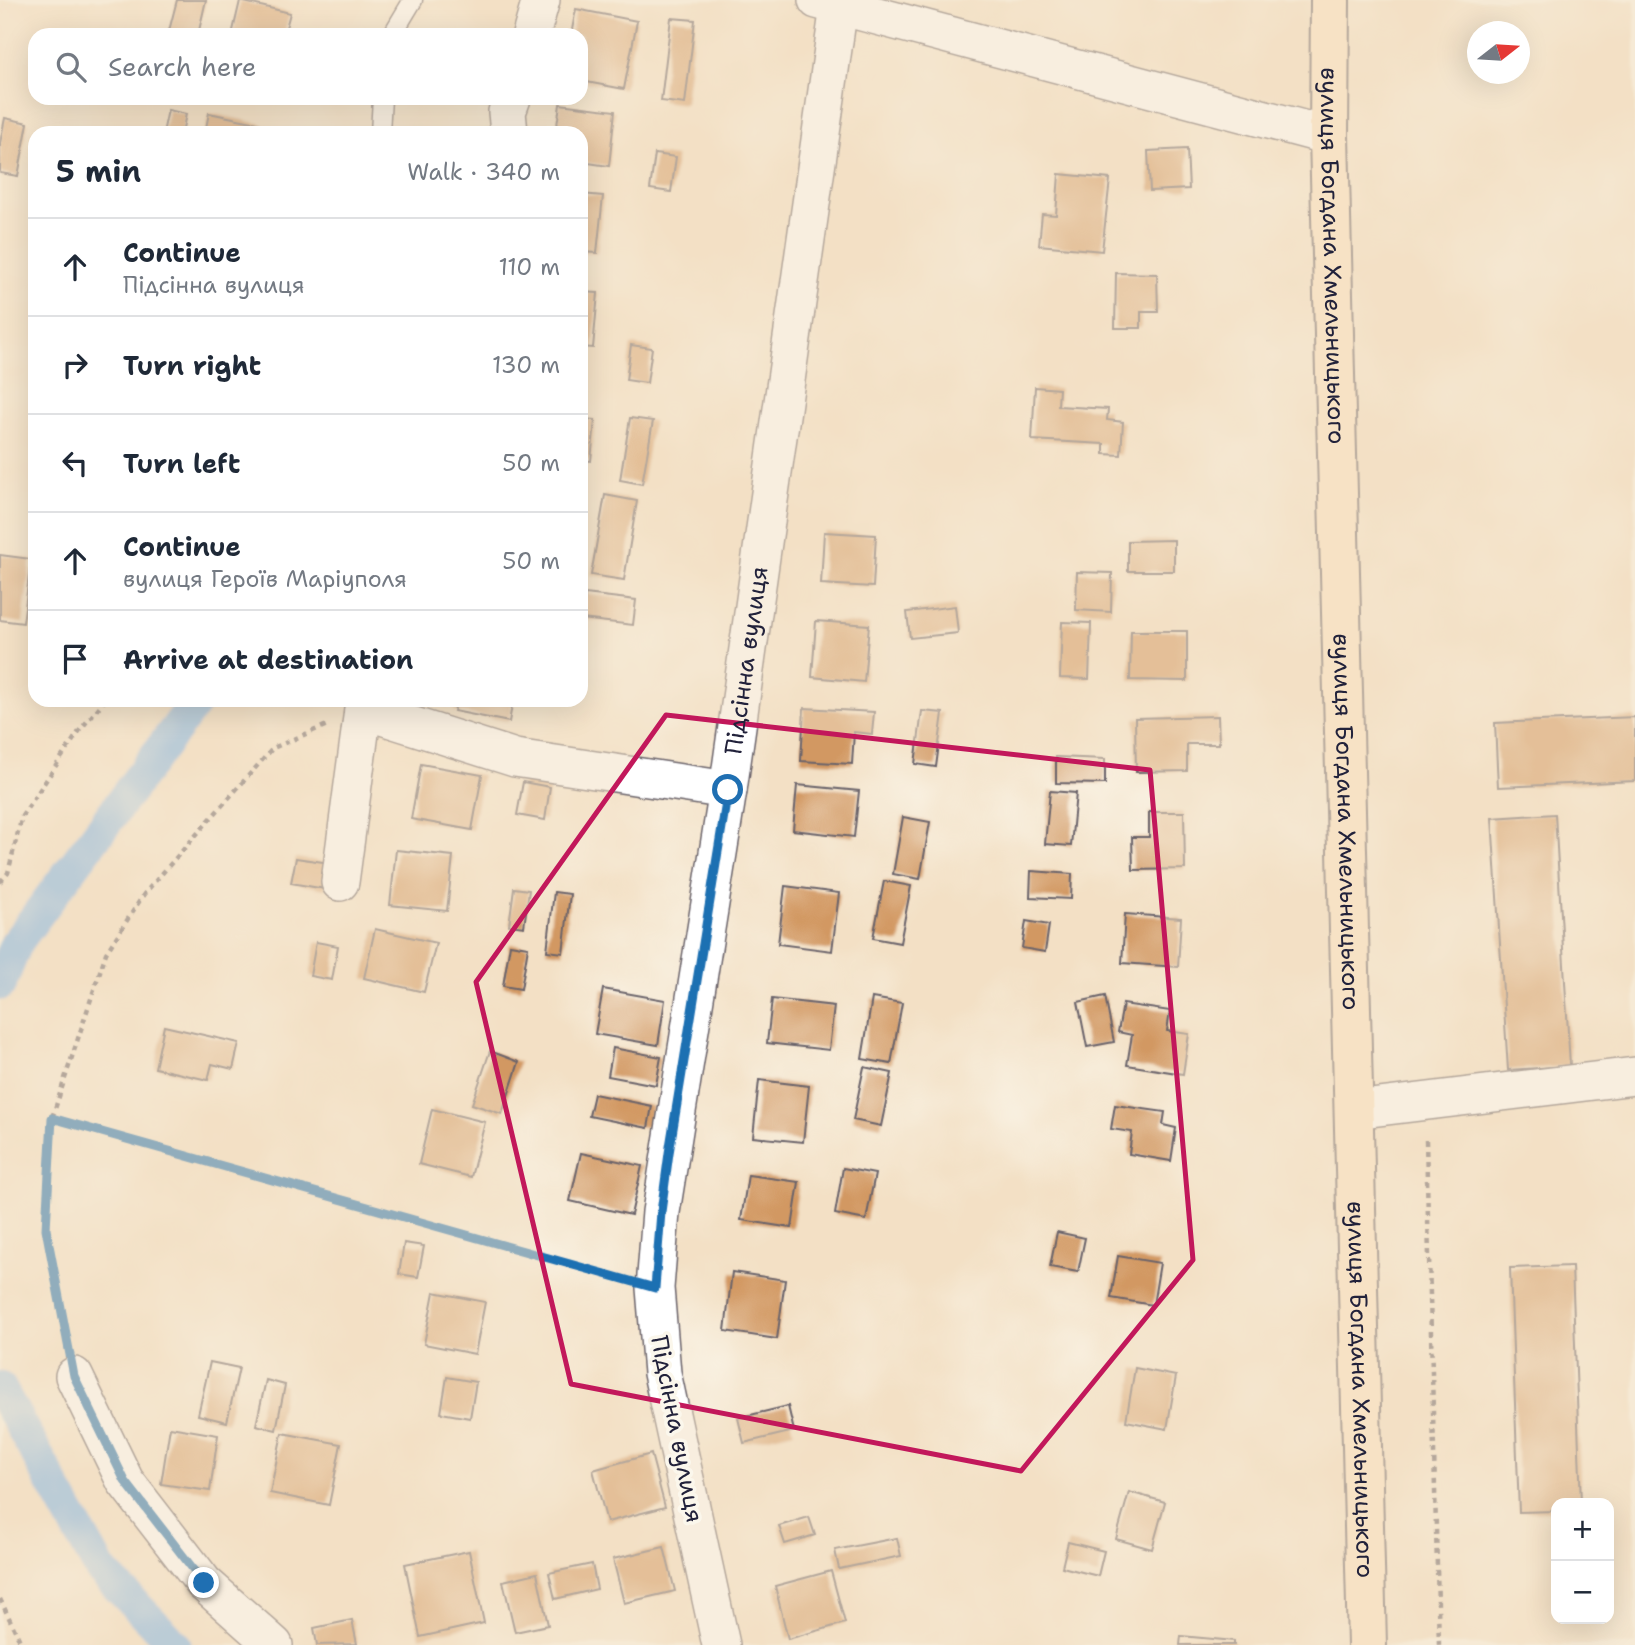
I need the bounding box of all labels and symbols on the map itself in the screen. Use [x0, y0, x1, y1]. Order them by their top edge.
north arrow [1467, 21, 1530, 84]
street label: вулиця Богдана Хмельницького [1313, 67, 1353, 445]
street label: Підсінна вулиця [717, 564, 775, 757]
street label: вулиця Богдана Хмельницького [1326, 633, 1367, 1011]
route start [712, 774, 743, 805]
street label: вулиця Богдана Хмельницького [1340, 1201, 1381, 1579]
street label: Підсінна вулиця [643, 1333, 711, 1525]
route end [188, 1567, 219, 1598]

